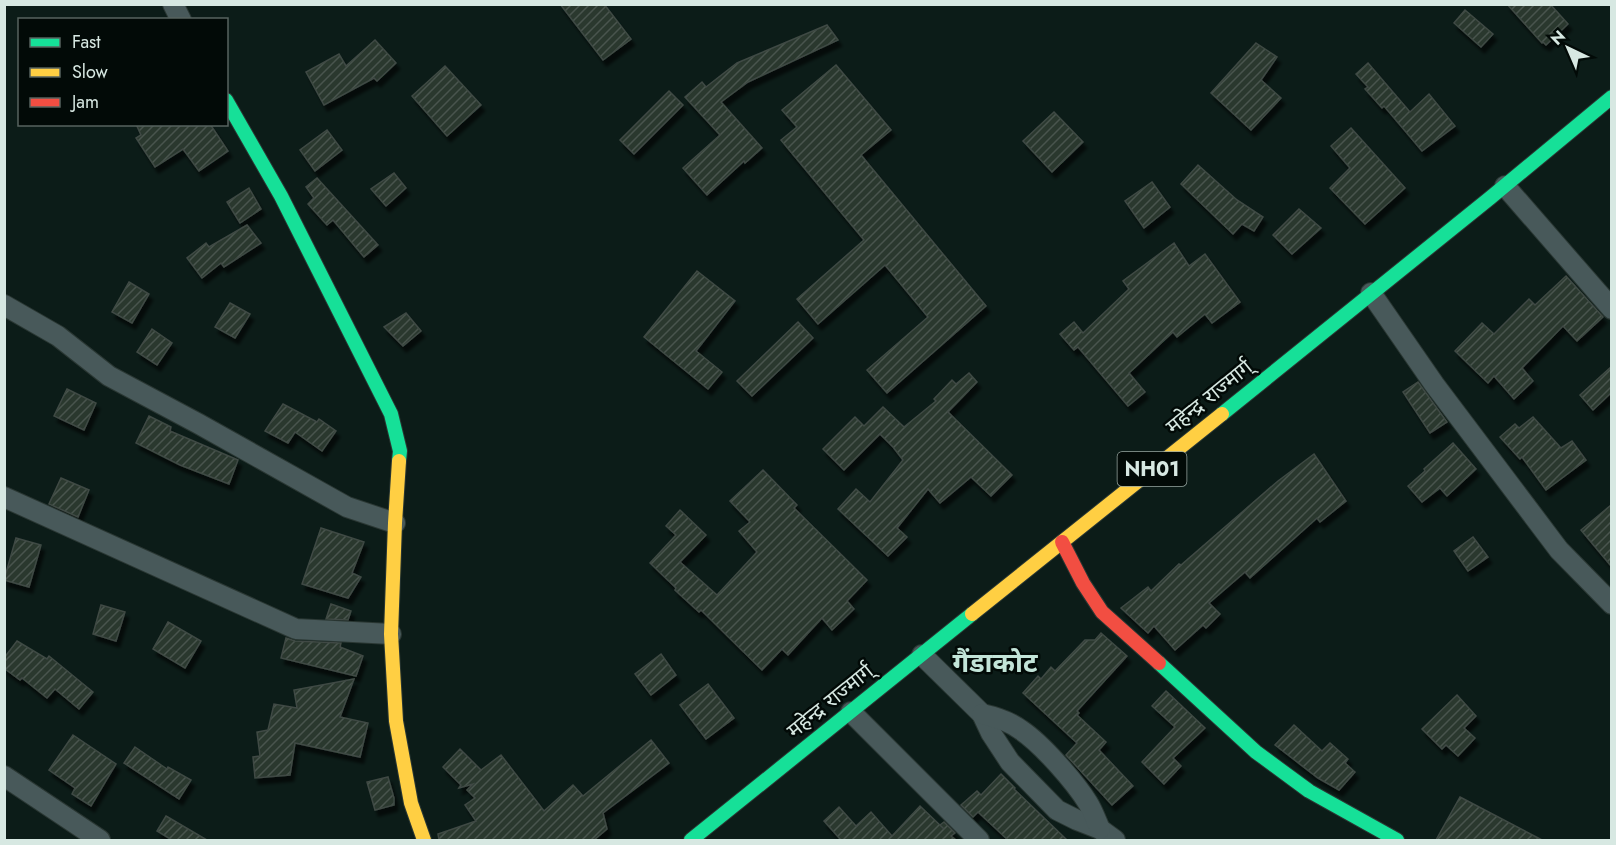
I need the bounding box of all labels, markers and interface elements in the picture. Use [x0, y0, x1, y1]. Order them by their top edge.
legend [18, 18, 228, 126]
north arrow [1538, 18, 1598, 78]
text: N [1545, 25, 1570, 50]
text: Fast [72, 29, 101, 55]
text: Slow [72, 59, 109, 85]
text: Jam [70, 89, 99, 115]
street label: महेन्द्र राज्मार्ग् [1159, 351, 1261, 441]
road number: NH01 [1118, 452, 1186, 486]
district label: गैंडाकोट [953, 643, 1038, 682]
street label: महेन्द्र राज्मार्ग् [780, 655, 882, 745]

